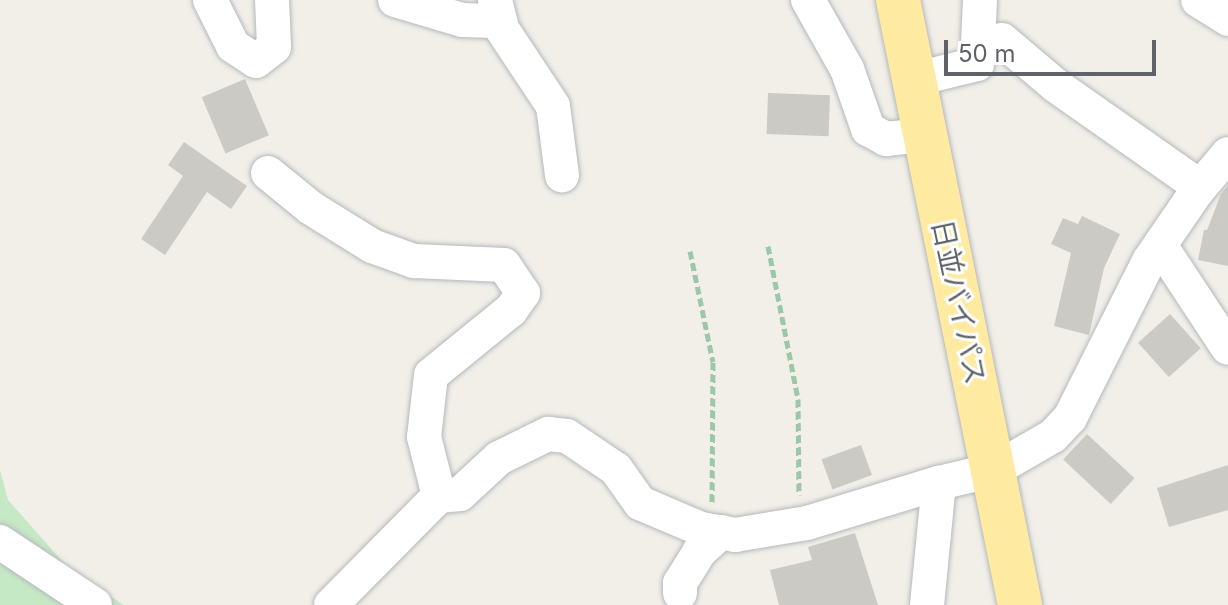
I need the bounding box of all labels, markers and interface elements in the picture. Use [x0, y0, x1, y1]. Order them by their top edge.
scale bar [948, 24, 1160, 74]
text: 50 m [958, 39, 1016, 68]
street label: 日並バイパス [925, 216, 993, 388]

